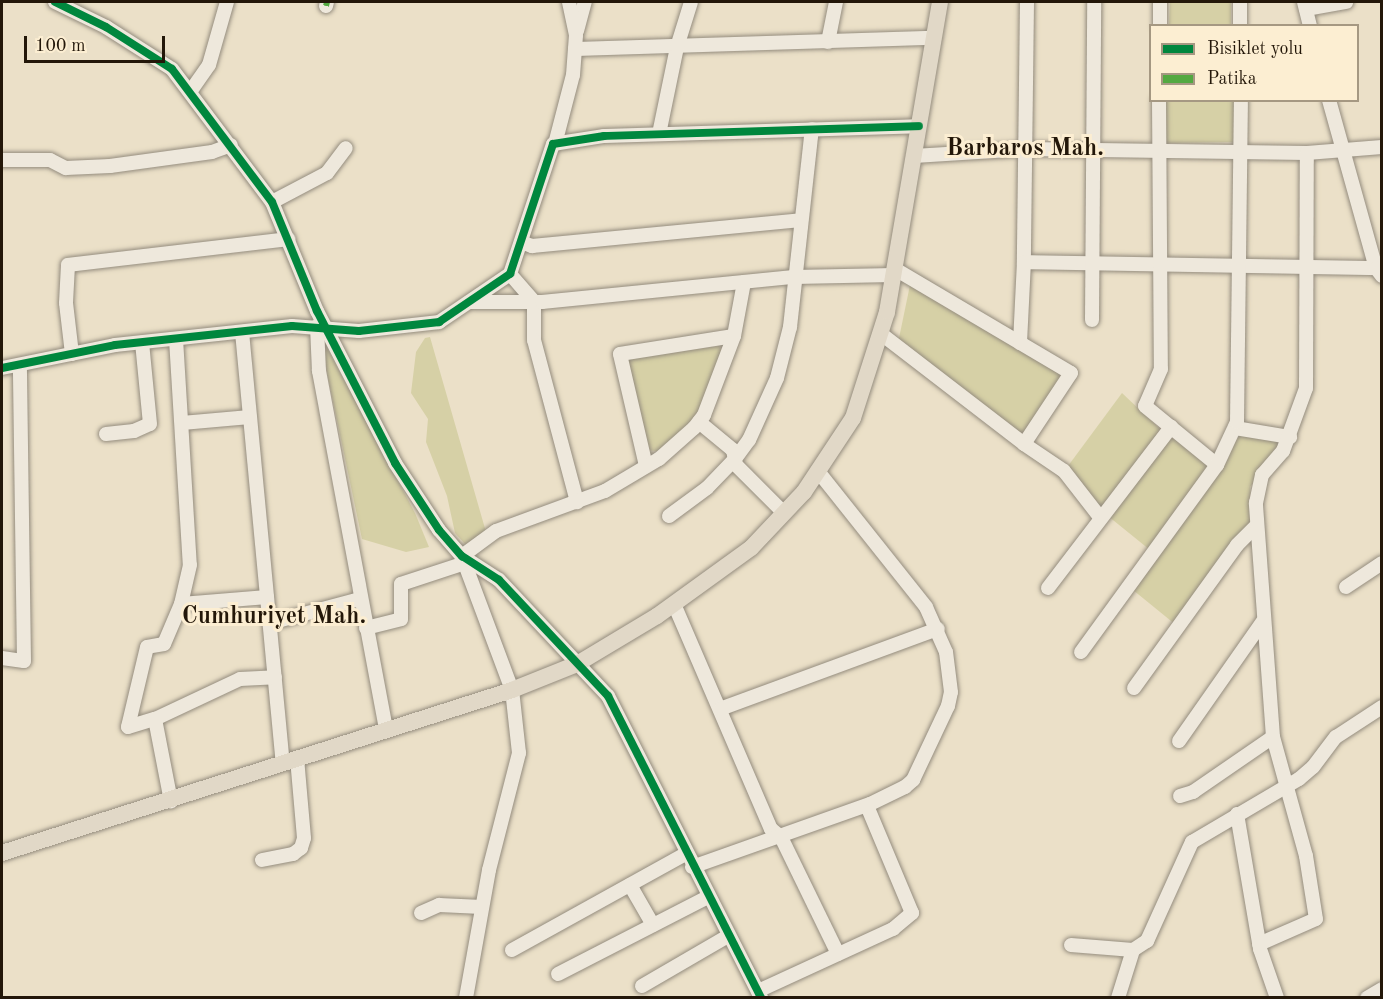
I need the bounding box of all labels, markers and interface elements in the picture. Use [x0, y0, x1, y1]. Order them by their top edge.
scale bar [27, 24, 168, 62]
legend [1149, 24, 1359, 102]
text: 100 m [35, 37, 86, 55]
text: Bisiklet yolu [1207, 40, 1303, 58]
text: Patika [1207, 70, 1257, 88]
district label: Barbaros Mah. [946, 136, 1104, 164]
district label: Cumhuriyet Mah. [182, 604, 366, 632]

